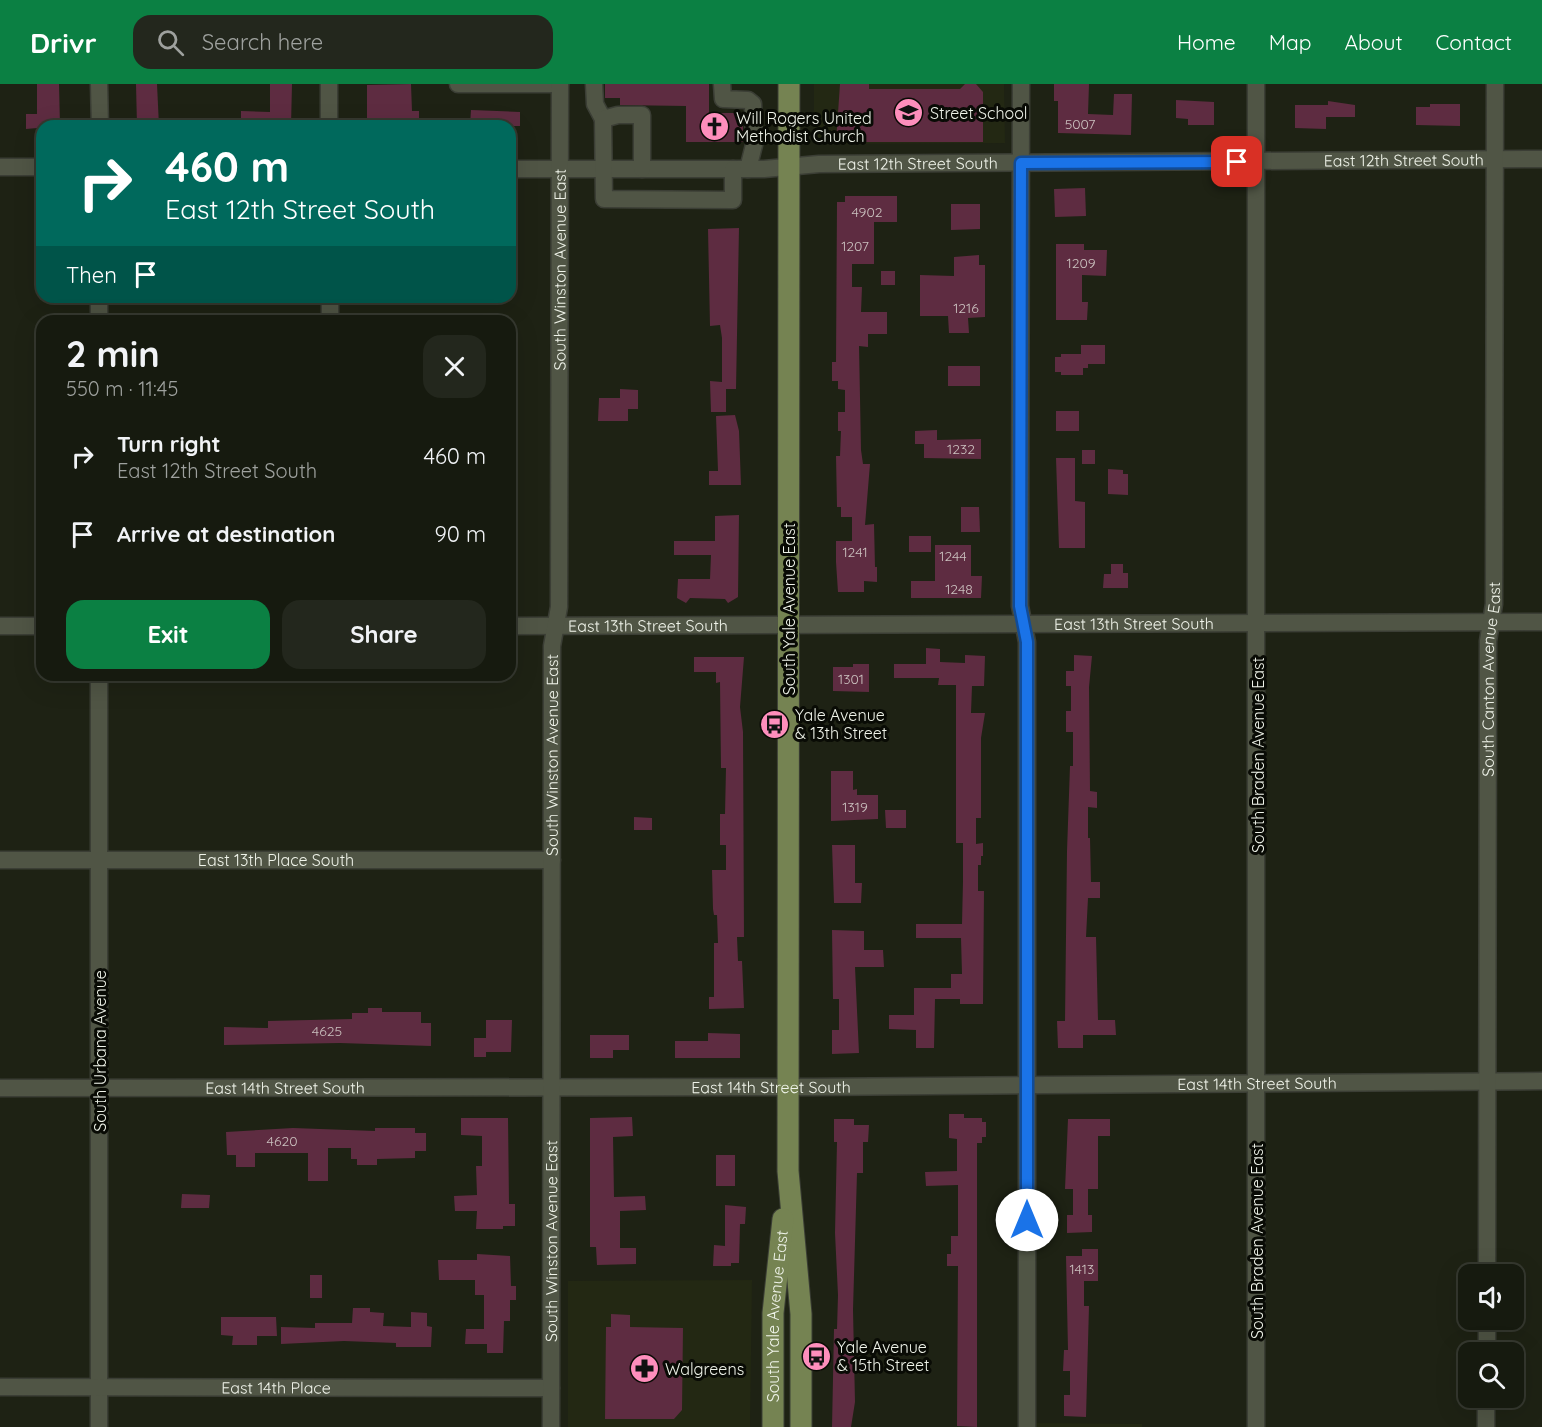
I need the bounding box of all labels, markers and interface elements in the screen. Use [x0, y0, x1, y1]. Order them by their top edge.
search box [133, 15, 553, 69]
text: Drivr [30, 25, 97, 60]
icon: search [154, 26, 187, 59]
text: Search here [202, 28, 323, 56]
text: Home [1177, 29, 1236, 55]
text: Map [1269, 29, 1312, 55]
text: About [1345, 29, 1403, 55]
text: Contact [1436, 29, 1512, 55]
school or university icon: Street School [893, 97, 925, 129]
place label: Street School [930, 103, 1027, 123]
place label: Will Rogers United Methodist Church [736, 108, 872, 146]
church icon: Will Rogers United Methodist Church [699, 111, 731, 143]
house number: 5007 [1065, 115, 1095, 133]
pin [1211, 136, 1262, 187]
text: 460 m [165, 140, 289, 193]
icon: right [66, 144, 144, 222]
icon: arrive [1220, 145, 1253, 178]
street label: East 12th Street South [1324, 149, 1484, 171]
street label: East 12th Street South [838, 153, 998, 174]
street label: South Winston Avenue East [549, 169, 570, 371]
text: East 12th Street South [165, 192, 435, 226]
house number: 4902 [852, 203, 883, 221]
house number: 1207 [841, 237, 869, 255]
house number: 1209 [1066, 254, 1096, 272]
icon: arrive [129, 258, 162, 291]
text: Then [66, 261, 117, 289]
house number: 1216 [953, 299, 979, 317]
text: 2 min [66, 331, 160, 376]
button: close [423, 335, 486, 398]
text: 550 m · 11:45 [66, 376, 178, 401]
text: Turn right [117, 430, 221, 458]
icon: right [66, 440, 99, 473]
house number: 1232 [947, 440, 975, 458]
text: 460 m [423, 442, 486, 470]
text: East 12th Street South [117, 458, 317, 483]
icon: arrive [66, 518, 99, 551]
text: Arrive at destination [117, 520, 335, 548]
text: 90 m [435, 520, 486, 548]
street label: South Yale Avenue East [779, 523, 799, 695]
house number: 1241 [842, 543, 868, 561]
house number: 1244 [939, 547, 967, 565]
house number: 1248 [945, 580, 973, 598]
street label: South Canton Avenue East [1478, 582, 1504, 777]
button: Exit [66, 600, 270, 669]
button: Share [282, 600, 486, 669]
street label: East 13th Street South [1054, 613, 1214, 634]
street label: East 13th Street South [568, 615, 728, 636]
street label: South Winston Avenue East [542, 654, 562, 856]
street label: South Braden Avenue East [1248, 657, 1268, 853]
house number: 1301 [838, 670, 864, 688]
place label: Yale Avenue & 13th Street [795, 705, 887, 743]
bus stop icon: Yale Avenue & 13th Street [758, 708, 790, 740]
house number: 1319 [842, 798, 868, 816]
street label: East 13th Place South [198, 850, 354, 870]
street label: South Urbana Avenue [90, 970, 110, 1132]
house number: 4625 [312, 1022, 342, 1040]
street label: East 14th Street South [1177, 1073, 1337, 1094]
street label: East 14th Street South [691, 1077, 851, 1097]
street label: East 14th Street South [205, 1078, 365, 1098]
house number: 4620 [267, 1132, 298, 1150]
street label: South Winston Avenue East [541, 1140, 561, 1342]
street label: South Braden Avenue East [1247, 1143, 1267, 1339]
position arrow [995, 1188, 1059, 1252]
street label: South Yale Avenue East [763, 1229, 792, 1402]
house number: 1413 [1070, 1260, 1094, 1278]
map controls [1458, 1264, 1524, 1408]
button: sound [1458, 1264, 1524, 1330]
place label: Yale Avenue & 15th Street [837, 1337, 929, 1375]
bus stop icon: Yale Avenue & 15th Street [800, 1340, 832, 1372]
button: search [1458, 1342, 1524, 1408]
pharmacy icon: Walgreens [628, 1353, 660, 1385]
place label: Walgreens [665, 1359, 744, 1379]
street label: East 14th Place [221, 1377, 331, 1398]

